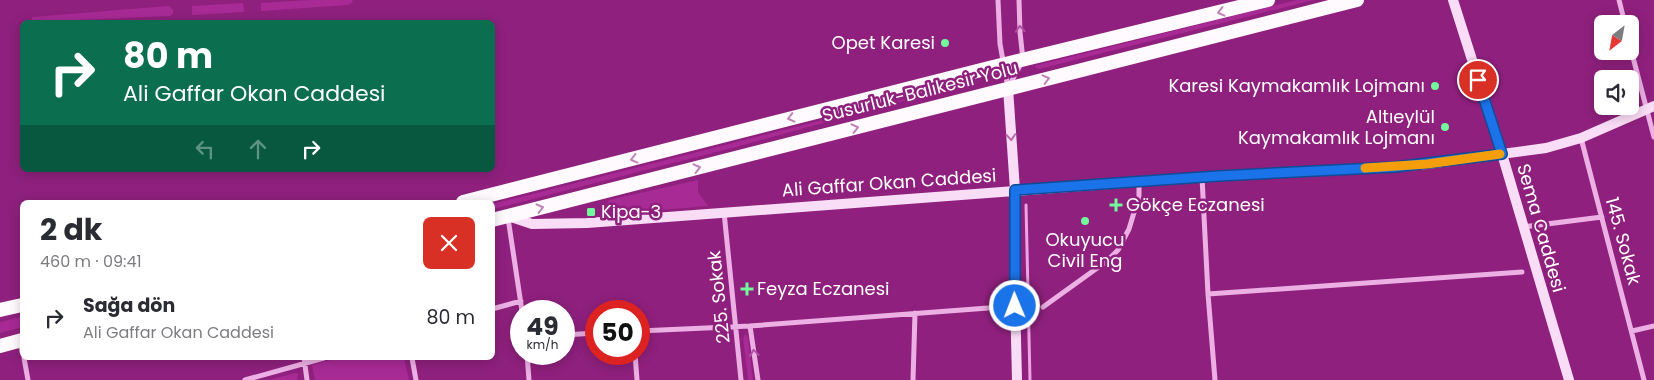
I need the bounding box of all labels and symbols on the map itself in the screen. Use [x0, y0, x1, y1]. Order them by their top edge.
one-way arrow [1217, 6, 1225, 16]
north arrow [1594, 15, 1639, 60]
one-way arrow [1015, 24, 1026, 32]
place label: Opet Karesi [832, 30, 935, 55]
marker: Opet Karesi [939, 37, 951, 49]
street label: Susurluk-Balıkesir Yolu [819, 55, 1020, 128]
pin [1457, 59, 1499, 101]
place label: Karesi Kaymakamlık Lojmanı [1168, 73, 1425, 98]
one-way arrow [1042, 74, 1051, 85]
marker: Karesi Kaymakamlık Lojmanı [1429, 80, 1441, 92]
place label: Altıeylül Kaymakamlık Lojmanı [1238, 104, 1435, 150]
one-way arrow [787, 112, 796, 123]
marker: Altıeylül Kaymakamlık Lojmanı [1439, 121, 1451, 133]
one-way arrow [850, 123, 859, 134]
one-way arrow [1006, 133, 1017, 141]
one-way arrow [630, 153, 639, 163]
street label: Sema Caddesi [1511, 161, 1572, 295]
one-way arrow [693, 163, 702, 174]
street label: Ali Gaffar Okan Caddesi [781, 163, 997, 202]
place label: Gökçe Eczanesi [1126, 192, 1265, 217]
street label: 145. Sokak [1600, 194, 1647, 288]
place label: Kipa-3 [601, 199, 661, 224]
marker: Gökçe Eczanesi [1110, 199, 1122, 211]
one-way arrow [535, 203, 544, 214]
marker: Kipa-3 [585, 206, 597, 218]
marker: Okuyucu Civil Eng [1079, 215, 1091, 227]
place label: Okuyucu Civil Eng [1045, 227, 1125, 273]
street label: 225. Sokak [701, 249, 736, 345]
place label: Feyza Eczanesi [757, 276, 890, 301]
position arrow [988, 279, 1040, 331]
marker: Feyza Eczanesi [741, 283, 753, 295]
speed limit sign: 50 [585, 300, 650, 365]
one-way arrow [749, 349, 760, 357]

